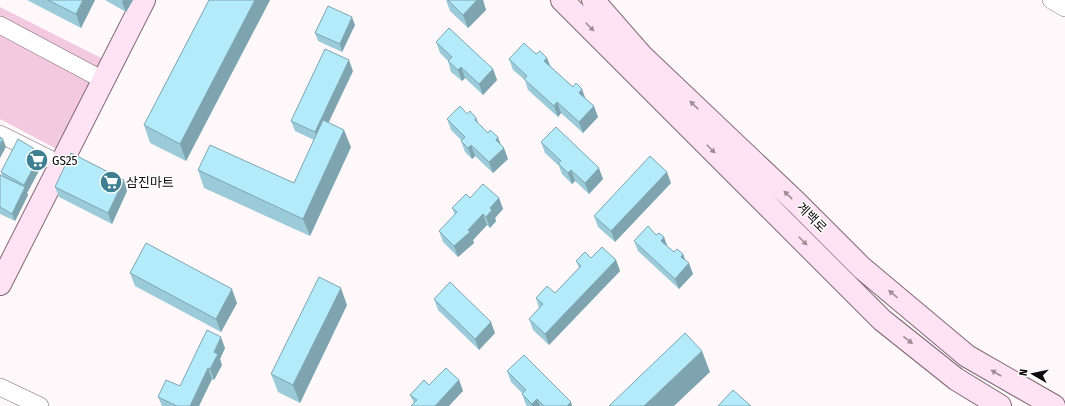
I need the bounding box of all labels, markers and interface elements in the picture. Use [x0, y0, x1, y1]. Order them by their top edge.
one-way arrow [585, 22, 595, 32]
one-way arrow [689, 100, 699, 110]
one-way arrow [707, 144, 716, 154]
supermarket icon: GS25 [24, 147, 50, 173]
place label: GS25 [52, 153, 78, 168]
supermarket icon: 삼진마트 [98, 169, 124, 195]
place label: 삼진마트 [126, 175, 174, 190]
one-way arrow [783, 190, 794, 199]
street label: 계백로 [794, 199, 830, 235]
one-way arrow [798, 236, 808, 246]
one-way arrow [887, 289, 898, 298]
one-way arrow [902, 336, 913, 345]
north arrow [1013, 354, 1053, 394]
text: N [1017, 368, 1031, 377]
one-way arrow [990, 369, 1002, 376]

